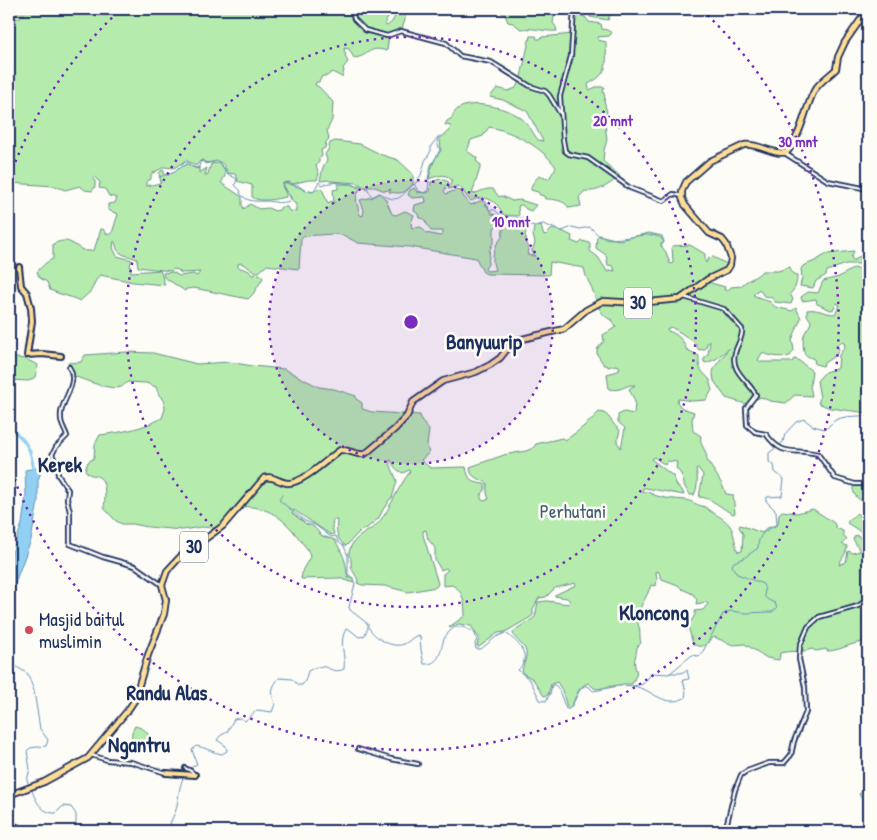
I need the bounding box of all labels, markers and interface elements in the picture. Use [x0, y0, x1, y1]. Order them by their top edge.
text: 20 mnt [593, 110, 633, 131]
text: 30 mnt [778, 131, 818, 152]
text: 10 mnt [492, 211, 531, 232]
road number: 30 [624, 288, 652, 318]
centre of rings [402, 313, 420, 331]
district label: Banyuurip [446, 327, 523, 357]
district label: Kerek [38, 450, 83, 479]
park label: Perhutani [540, 498, 606, 524]
road number: 30 [180, 532, 208, 562]
district label: Kloncong [619, 598, 689, 628]
place label: Masjid baitul muslimin [39, 606, 125, 654]
marker: Masjid baitul muslimin [23, 624, 35, 636]
district label: Randu Alas [127, 678, 207, 707]
district label: Ngantru [108, 730, 171, 760]

